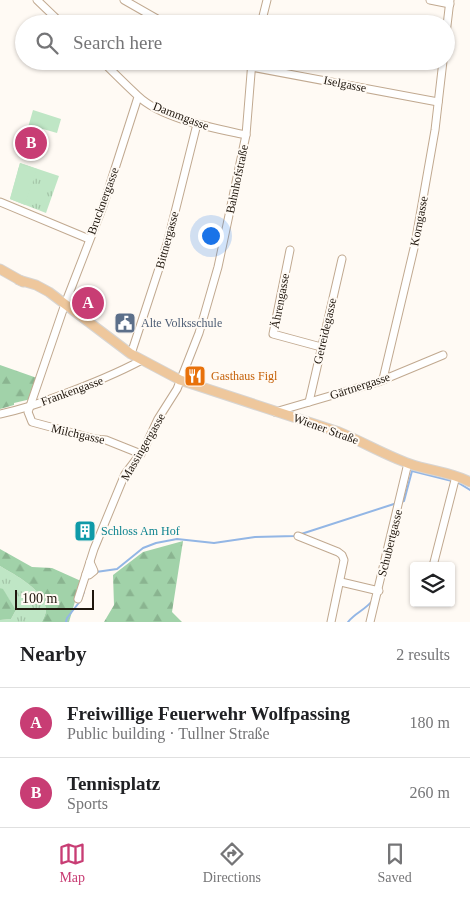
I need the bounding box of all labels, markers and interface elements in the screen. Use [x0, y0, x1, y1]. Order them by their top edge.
search box [15, 15, 455, 70]
icon: search [33, 29, 61, 57]
text: Search here [73, 32, 162, 53]
street label: Iselgasse [322, 73, 368, 95]
street label: Dammgasse [151, 99, 211, 133]
pin: B [15, 124, 47, 162]
street label: Bahnhofstraße [223, 143, 251, 215]
street label: Brucknergasse [84, 166, 122, 236]
street label: Korngasse [407, 195, 431, 247]
street label: Bittnergasse [153, 210, 181, 270]
your location [198, 223, 224, 249]
street label: Ährengasse [268, 272, 292, 330]
pin: A [72, 284, 104, 322]
street label: Getreidegasse [311, 297, 339, 365]
public building icon: Alte Volksschule [113, 311, 137, 335]
place label: Alte Volksschule [141, 316, 222, 330]
restaurant icon: Gasthaus Figl [183, 364, 207, 388]
place label: Gasthaus Figl [211, 369, 278, 383]
street label: Gärtnergasse [328, 370, 392, 402]
street label: Frankengasse [39, 373, 105, 409]
street label: Massingergasse [118, 411, 168, 483]
street label: Wiener Straße [291, 411, 361, 447]
street label: Milchgasse [50, 421, 106, 447]
street label: Schubertgasse [375, 508, 405, 578]
building icon: Schloss Am Hof [73, 519, 97, 543]
place label: Schloss Am Hof [101, 524, 180, 538]
map controls [410, 562, 455, 607]
button: layers [410, 562, 455, 607]
scale bar [15, 587, 94, 610]
text: 100 m [22, 591, 57, 606]
text: Nearby [20, 642, 87, 666]
text: 2 results [396, 646, 450, 663]
text: Freiwillige Feuerwehr Wolfpassing [67, 703, 350, 724]
text: A [30, 714, 42, 731]
text: 180 m [410, 714, 450, 731]
text: Public building · Tullner Straße [67, 725, 270, 742]
text: Tennisplatz [67, 773, 160, 794]
text: B [31, 784, 41, 801]
text: 260 m [410, 784, 450, 801]
text: Sports [67, 795, 108, 812]
tab: Map [58, 840, 86, 886]
tab: Directions [203, 840, 261, 886]
tab: Saved [378, 840, 412, 886]

